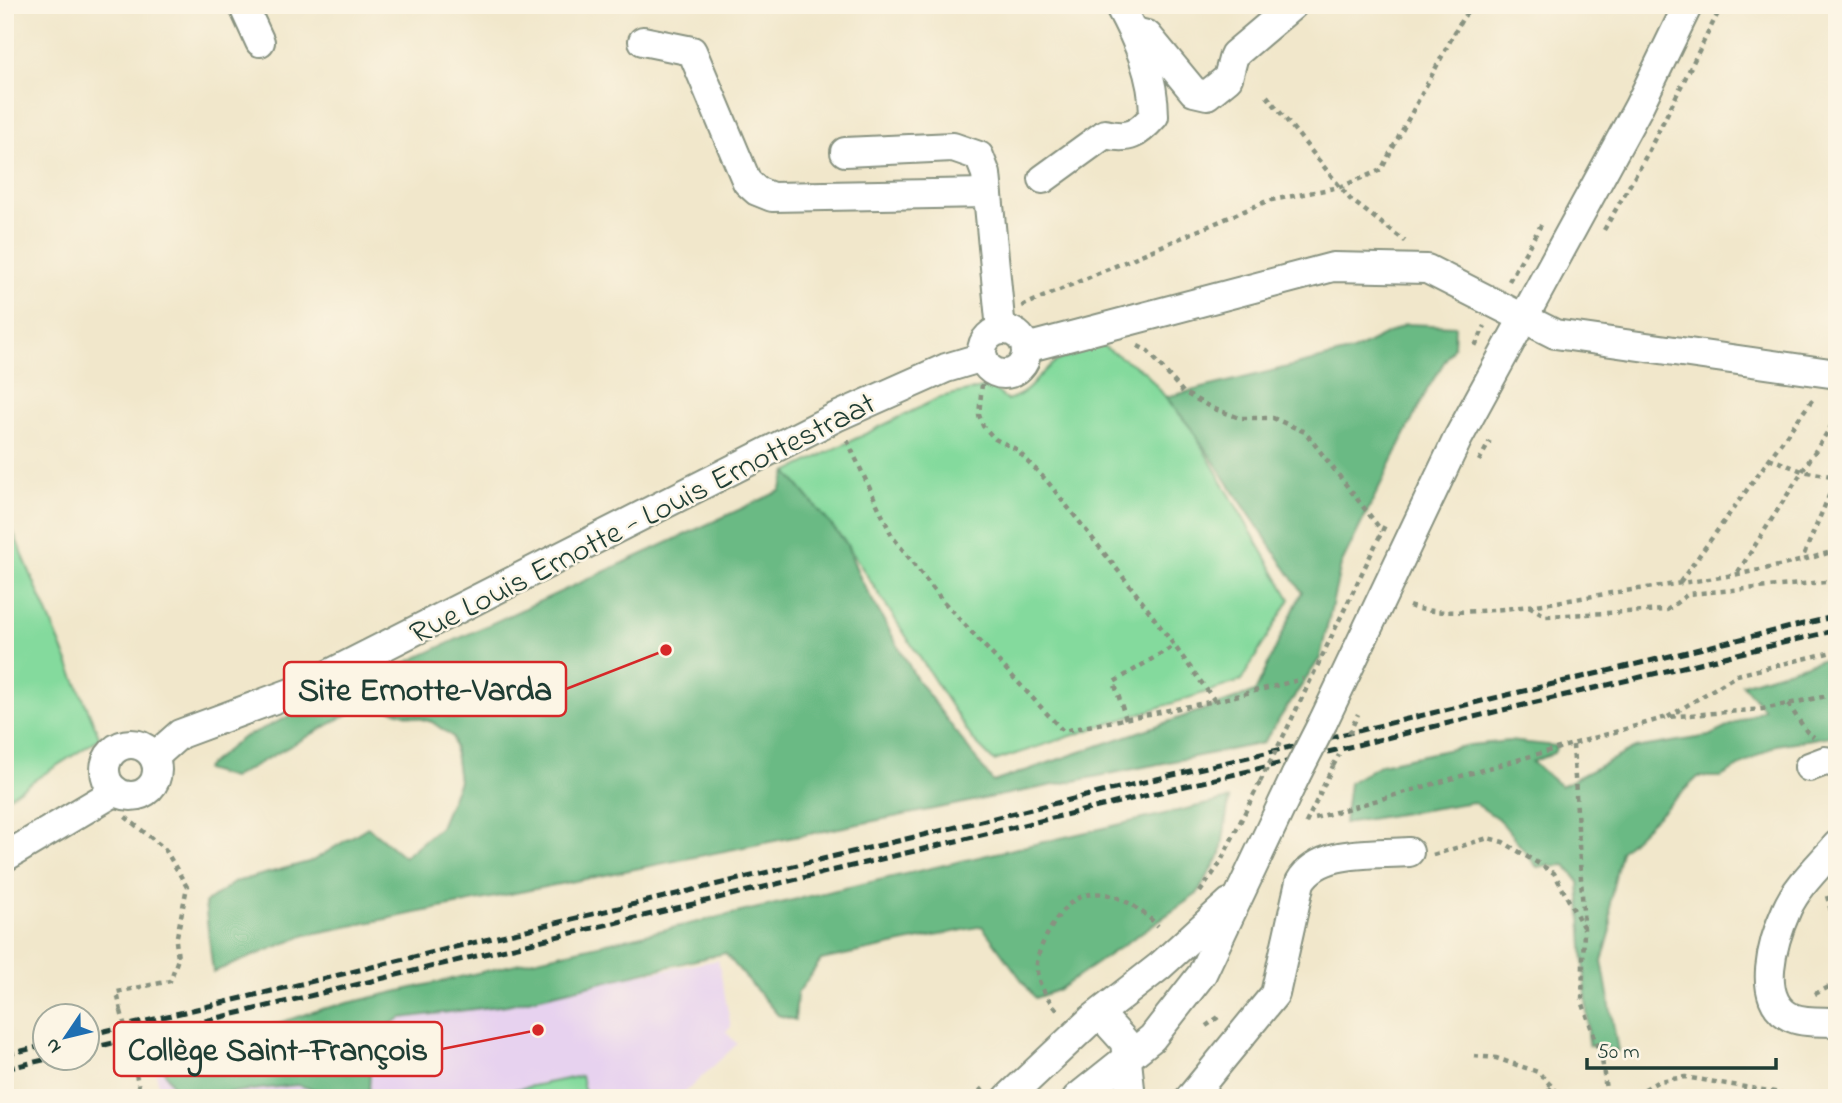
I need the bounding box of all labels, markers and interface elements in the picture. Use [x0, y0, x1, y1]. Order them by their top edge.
street label: Rue Louis Ernotte - Louis Ernottestraat [403, 382, 885, 658]
callout: Site Ernotte-Varda [284, 662, 566, 716]
text: Site Ernotte-Varda [298, 668, 552, 716]
north arrow [32, 1002, 102, 1072]
callout: Collège Saint-François [114, 1022, 442, 1076]
scale bar [1587, 1026, 1776, 1070]
text: Collège Saint-François [128, 1028, 428, 1077]
text: N [39, 1032, 69, 1058]
text: 50 m [1597, 1038, 1640, 1068]

